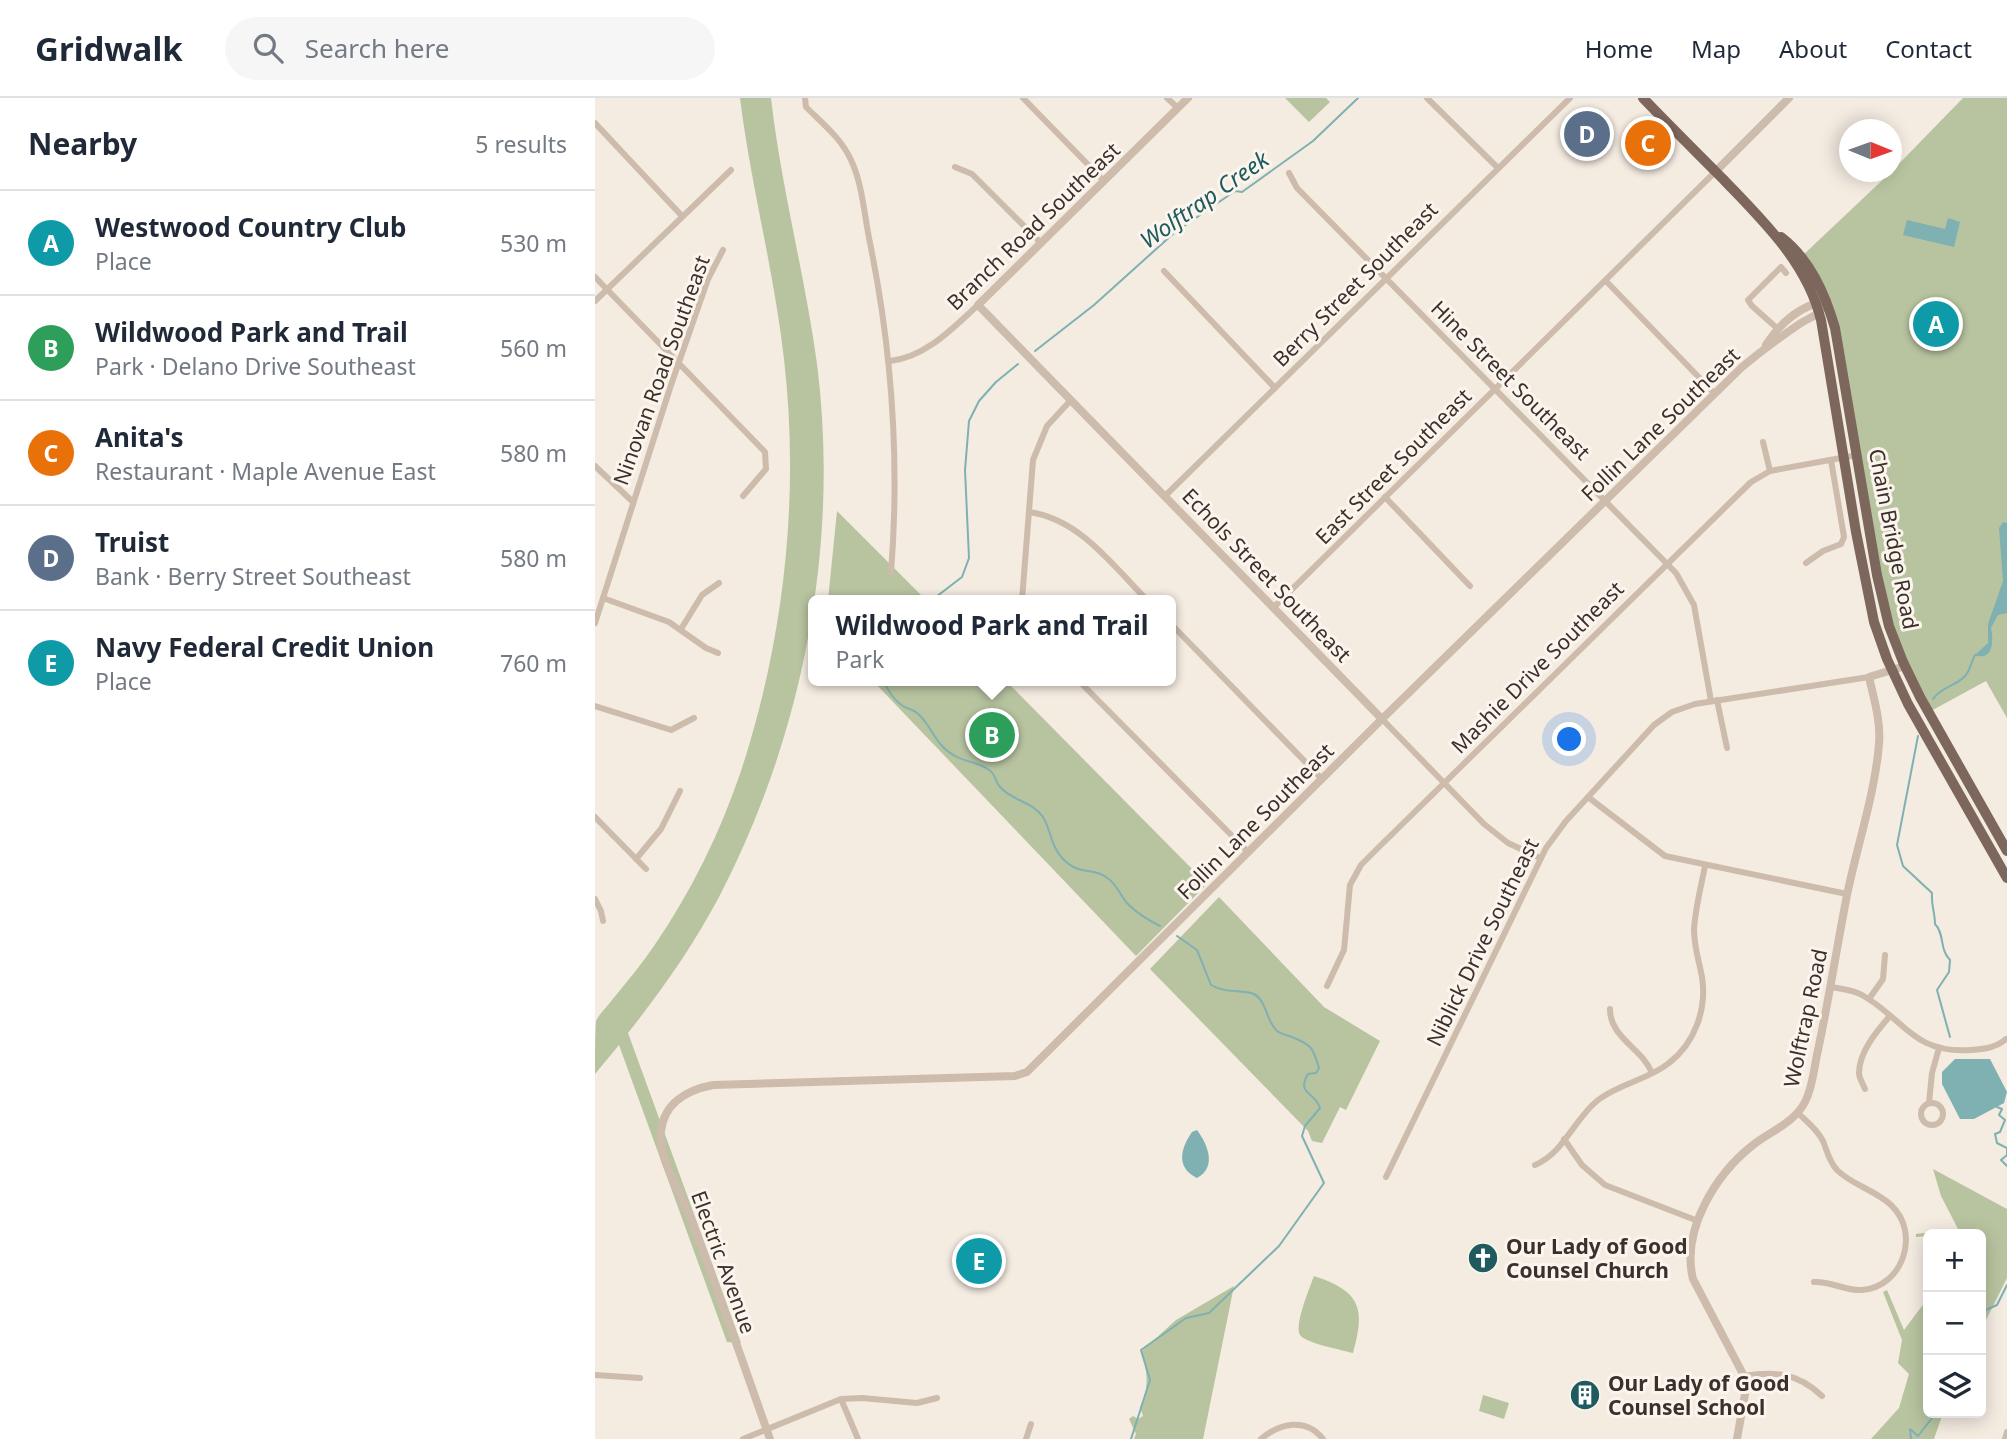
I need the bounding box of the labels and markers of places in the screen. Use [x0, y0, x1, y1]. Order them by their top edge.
pin: D [1564, 108, 1610, 160]
pin: C [1625, 117, 1671, 169]
pin: A [1913, 298, 1959, 350]
pin: B [969, 709, 1015, 761]
place label: Our Lady of Good Counsel Church [1506, 1232, 1688, 1284]
pin: E [956, 1235, 1002, 1287]
church icon: Our Lady of Good Counsel Church [1466, 1241, 1500, 1275]
place label: Our Lady of Good Counsel School [1608, 1369, 1790, 1421]
building icon: Our Lady of Good Counsel School [1568, 1378, 1602, 1412]

